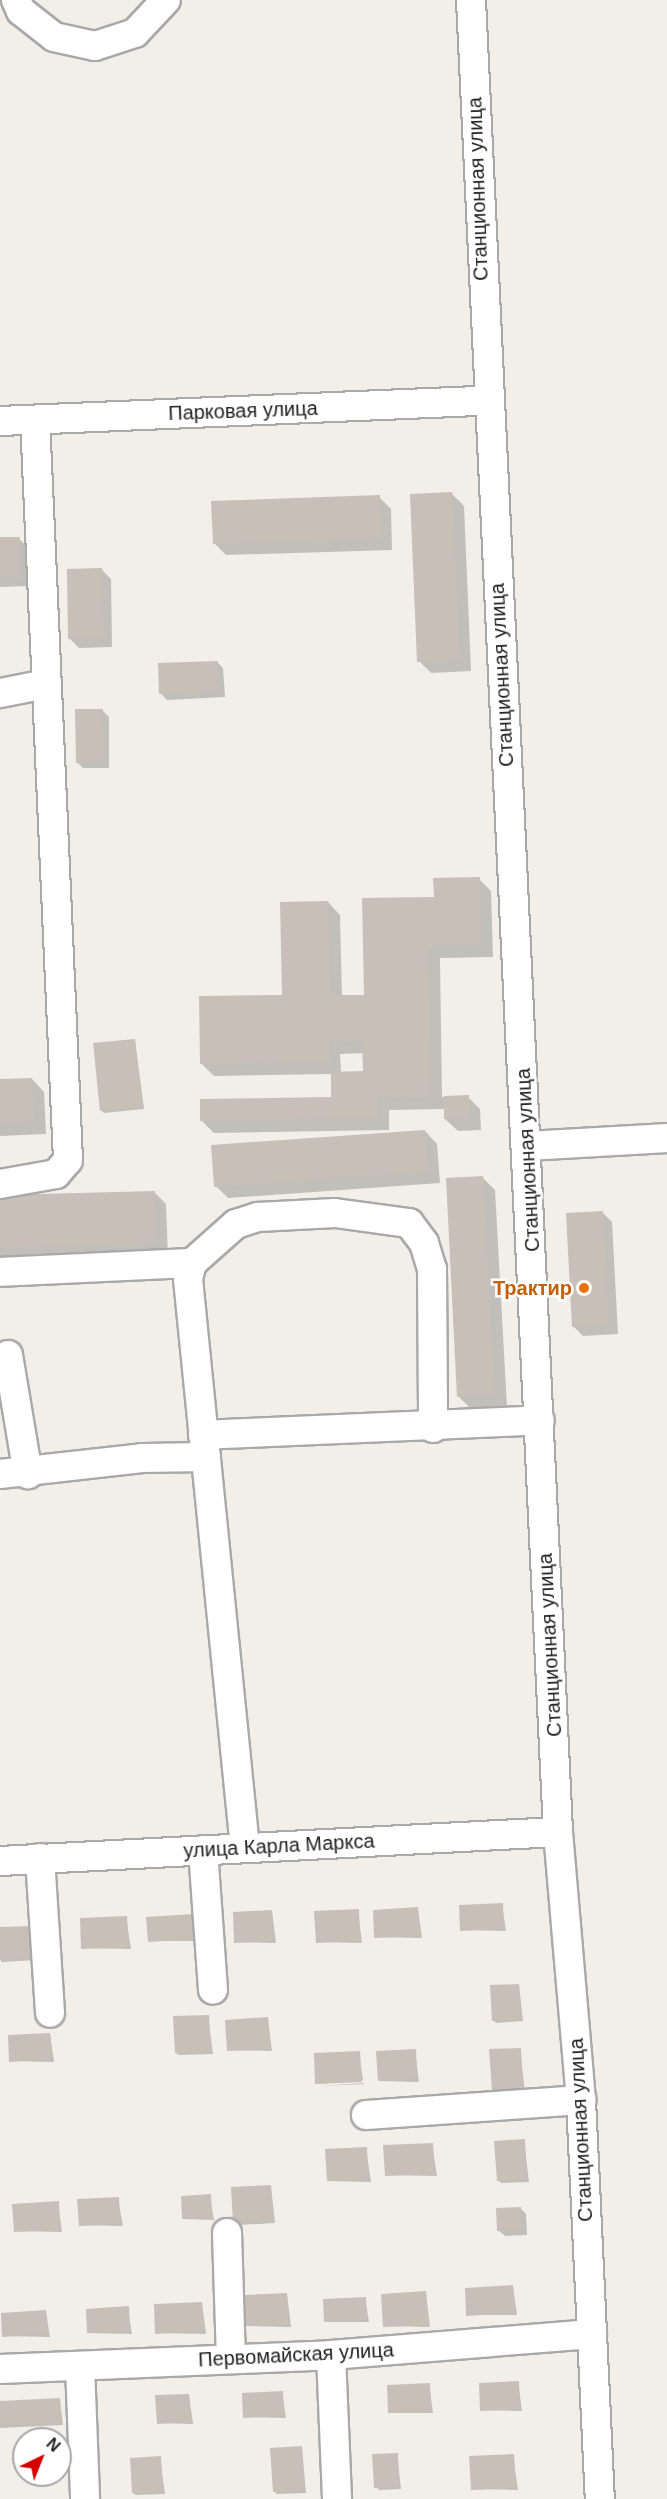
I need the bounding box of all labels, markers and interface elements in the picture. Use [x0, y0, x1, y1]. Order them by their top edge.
street label: Станционная улица [463, 97, 493, 281]
street label: Парковая улица [168, 396, 318, 426]
street label: Станционная улица [485, 583, 519, 767]
street label: Станционная улица [511, 1068, 545, 1252]
place label: Трактир [493, 1276, 572, 1300]
marker: Трактир [577, 1281, 591, 1295]
street label: Станционная улица [533, 1553, 567, 1737]
street label: улица Карла Маркса [183, 1829, 375, 1863]
street label: Станционная улица [564, 2038, 598, 2222]
street label: Первомайская улица [198, 2338, 394, 2372]
north arrow [12, 2427, 72, 2487]
text: N [43, 2435, 63, 2455]

